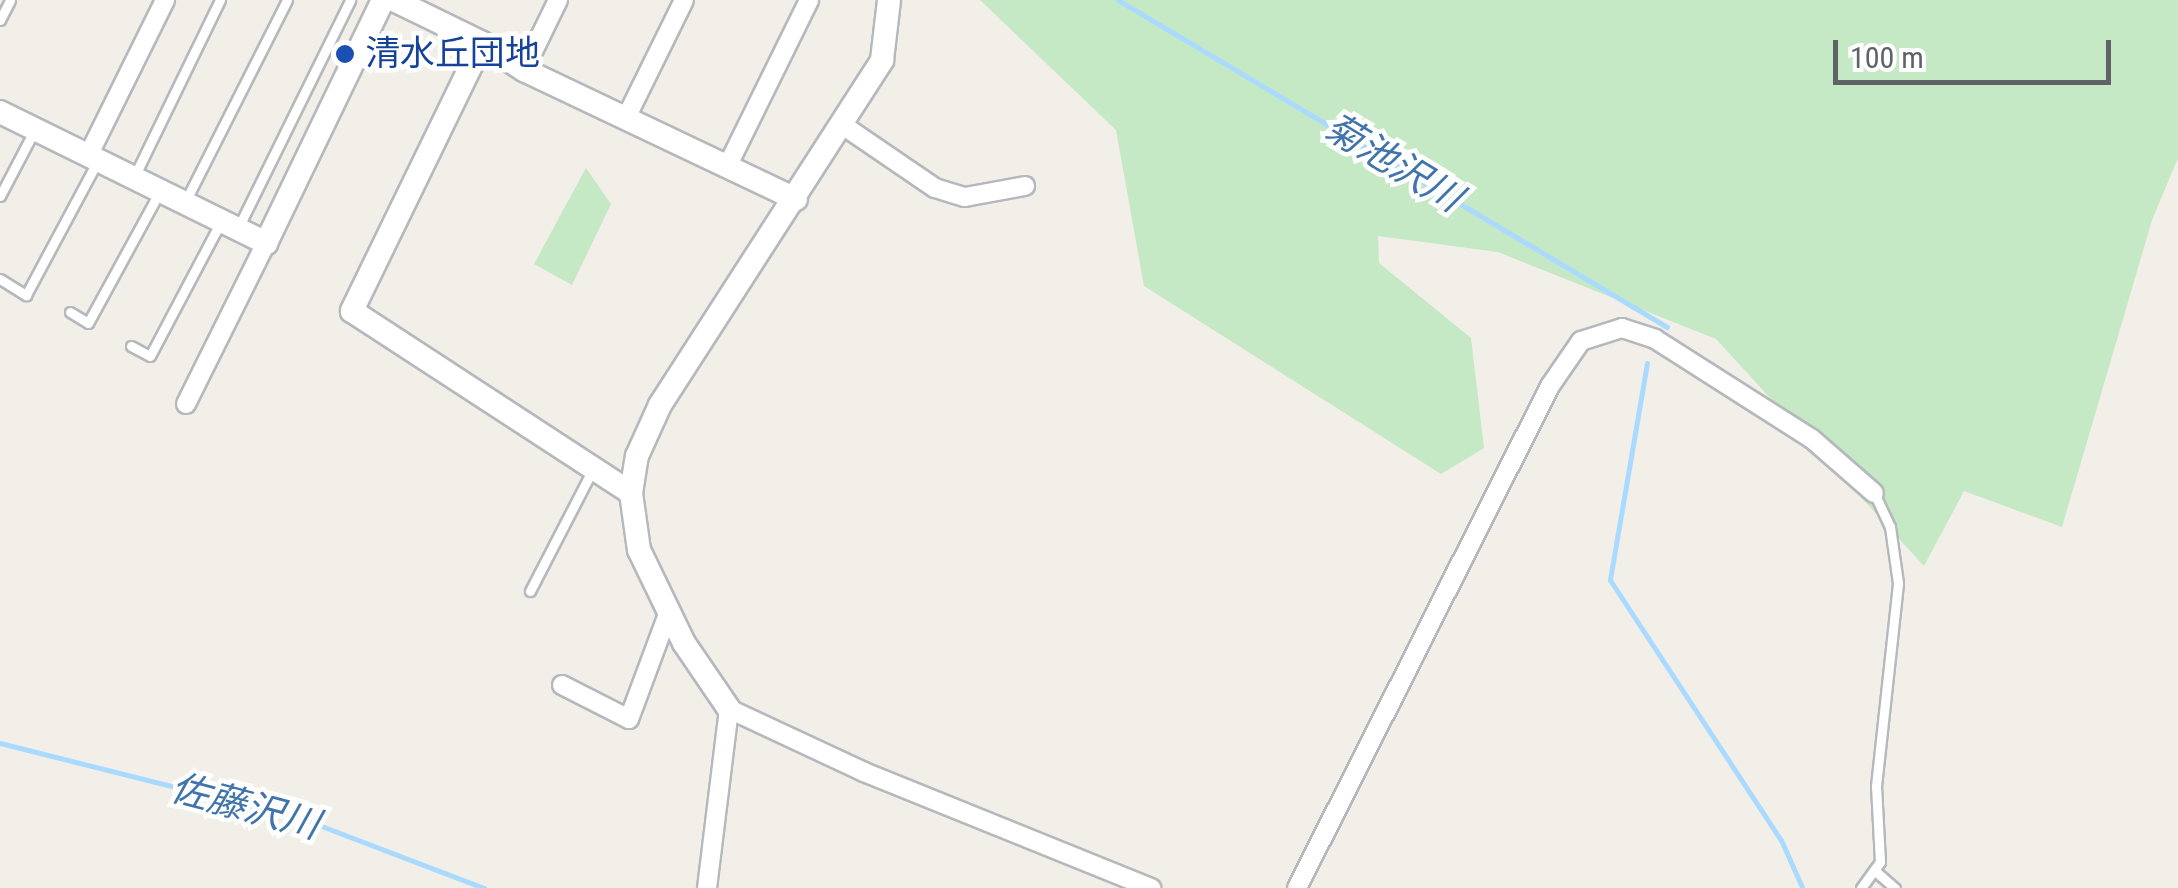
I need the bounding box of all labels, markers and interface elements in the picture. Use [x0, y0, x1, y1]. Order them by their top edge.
scale bar [1838, 20, 2116, 82]
place label: 清水丘団地 [365, 33, 540, 75]
text: 100 m [1850, 40, 1924, 75]
marker: 清水丘団地 [334, 43, 356, 65]
water label: 菊池沢川 [1316, 104, 1470, 222]
water label: 佐藤沢川 [166, 765, 324, 849]

